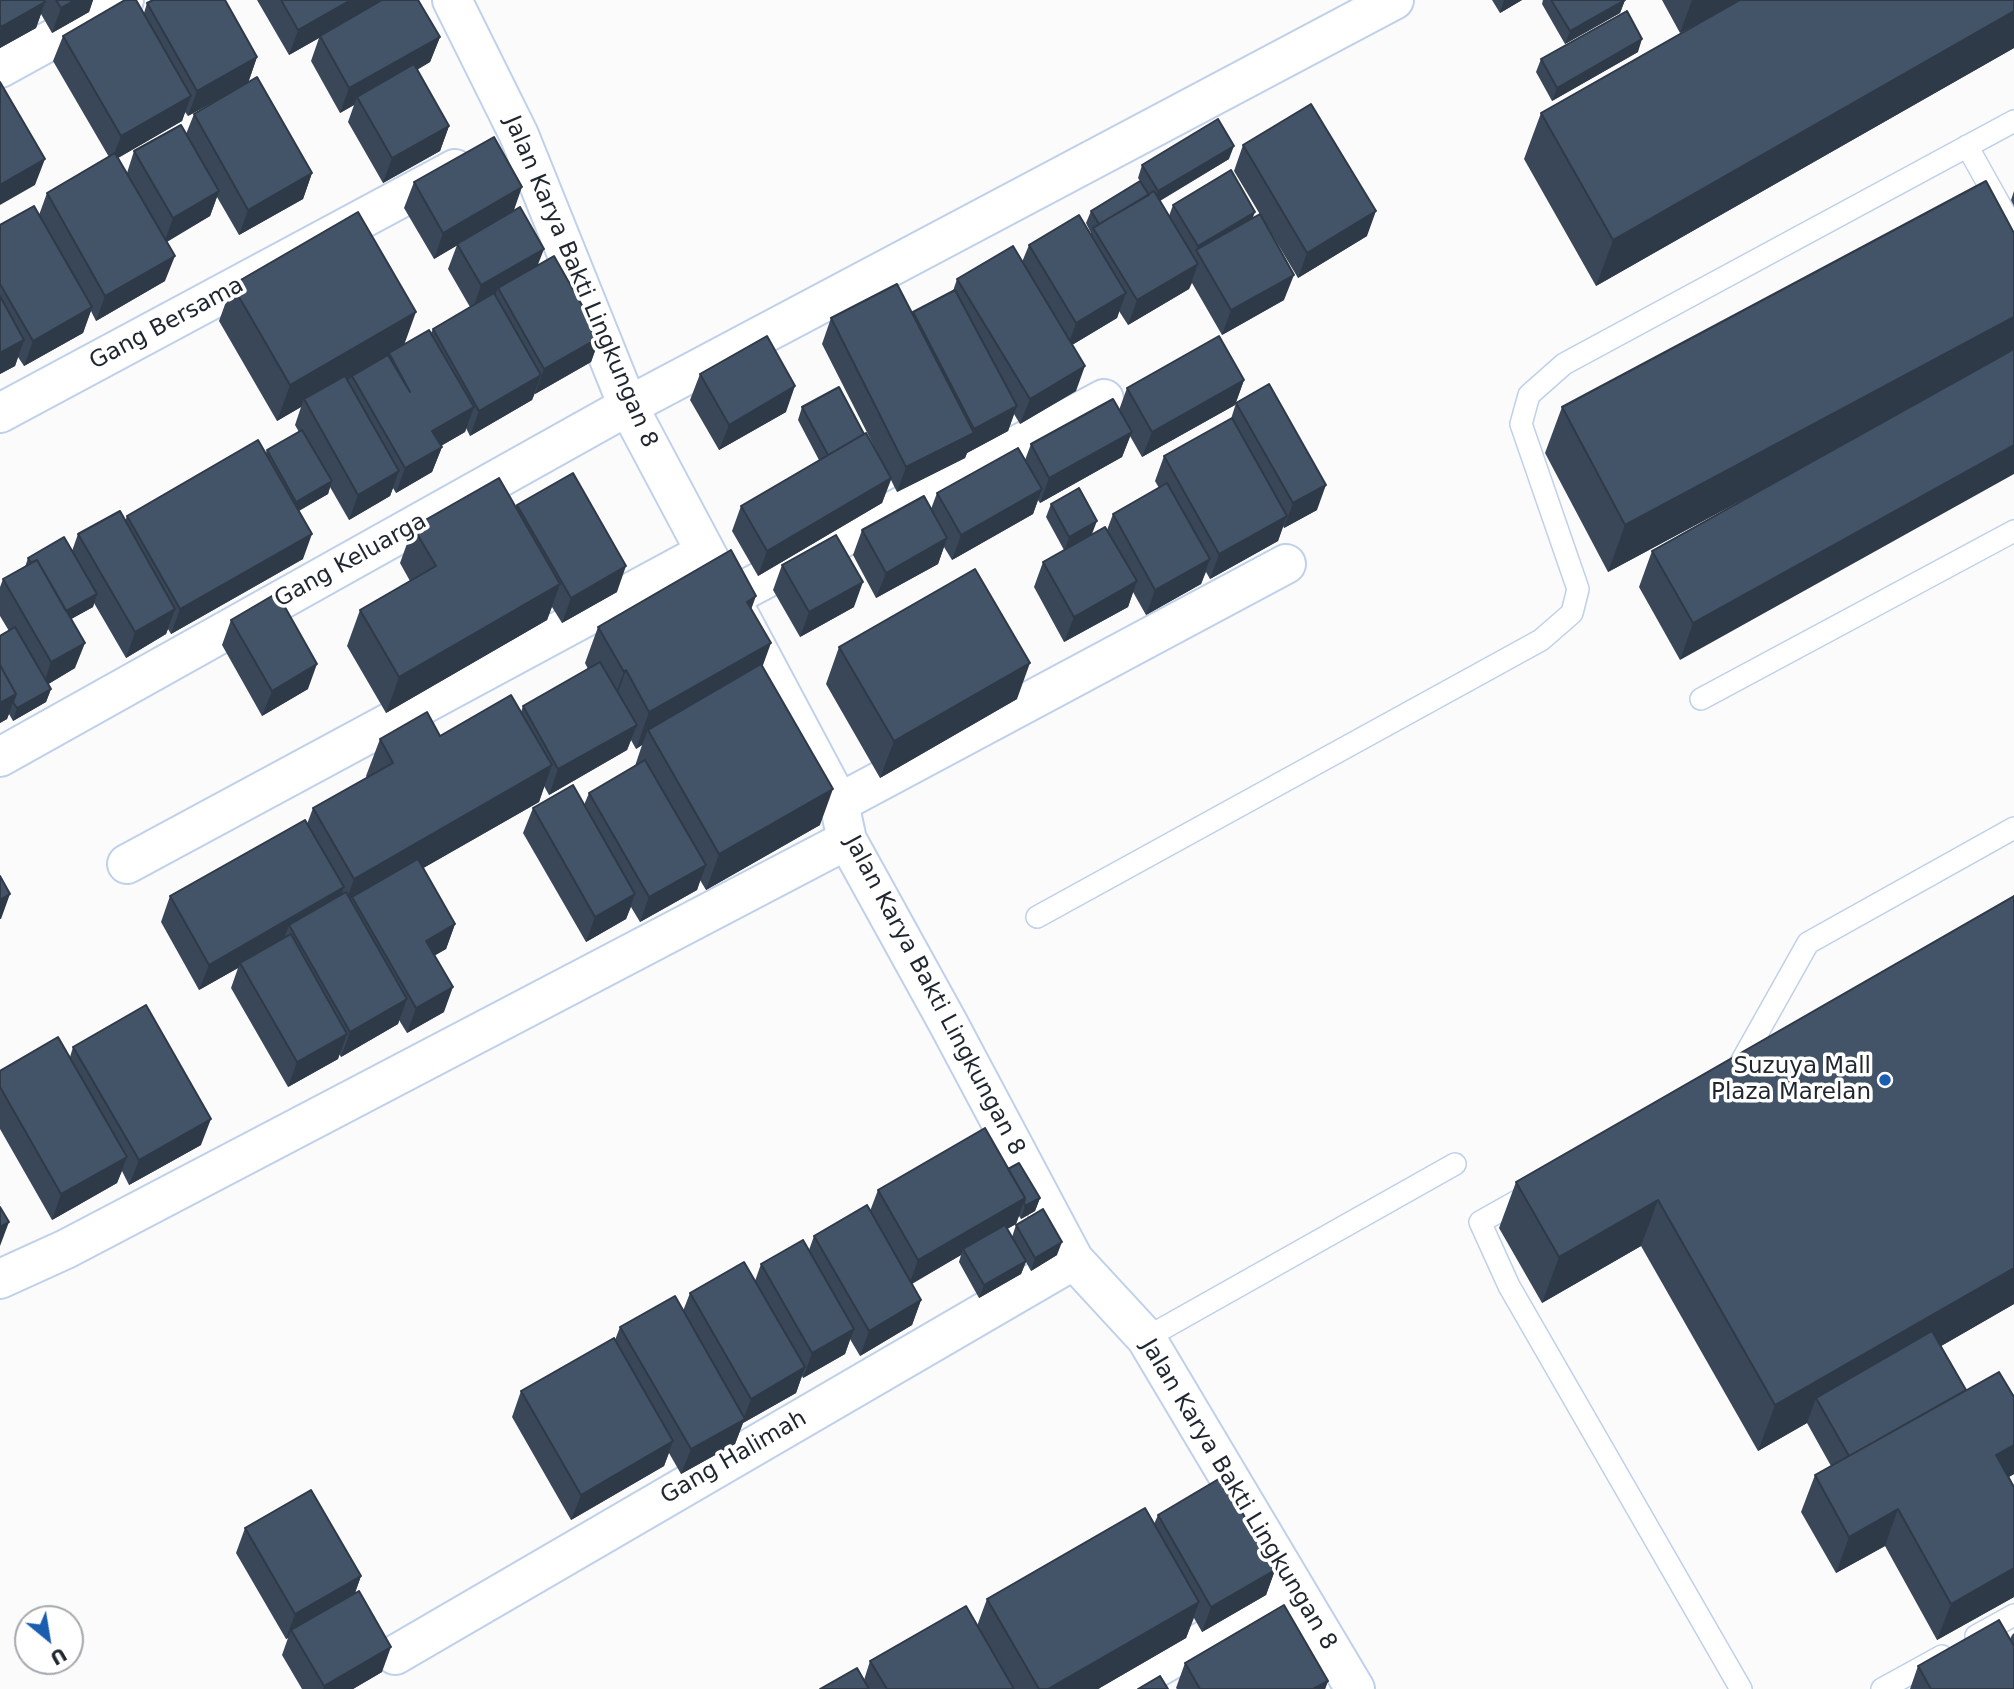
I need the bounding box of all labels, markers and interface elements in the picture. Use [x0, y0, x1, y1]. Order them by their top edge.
street label: Jalan Karya Bakti Lingkungan 8 [497, 112, 663, 452]
street label: Gang Bersama [85, 272, 249, 376]
street label: Gang Keluarga [270, 508, 432, 614]
street label: Jalan Karya Bakti Lingkungan 8 [838, 832, 1030, 1160]
place label: Suzuya Mall Plaza Marelan [1711, 1053, 1871, 1107]
marker: Suzuya Mall Plaza Marelan [1877, 1072, 1893, 1088]
street label: Jalan Karya Bakti Lingkungan 8 [1134, 1335, 1342, 1655]
street label: Gang Halimah [656, 1405, 812, 1511]
north arrow [14, 1605, 84, 1675]
text: U [46, 1643, 71, 1670]

